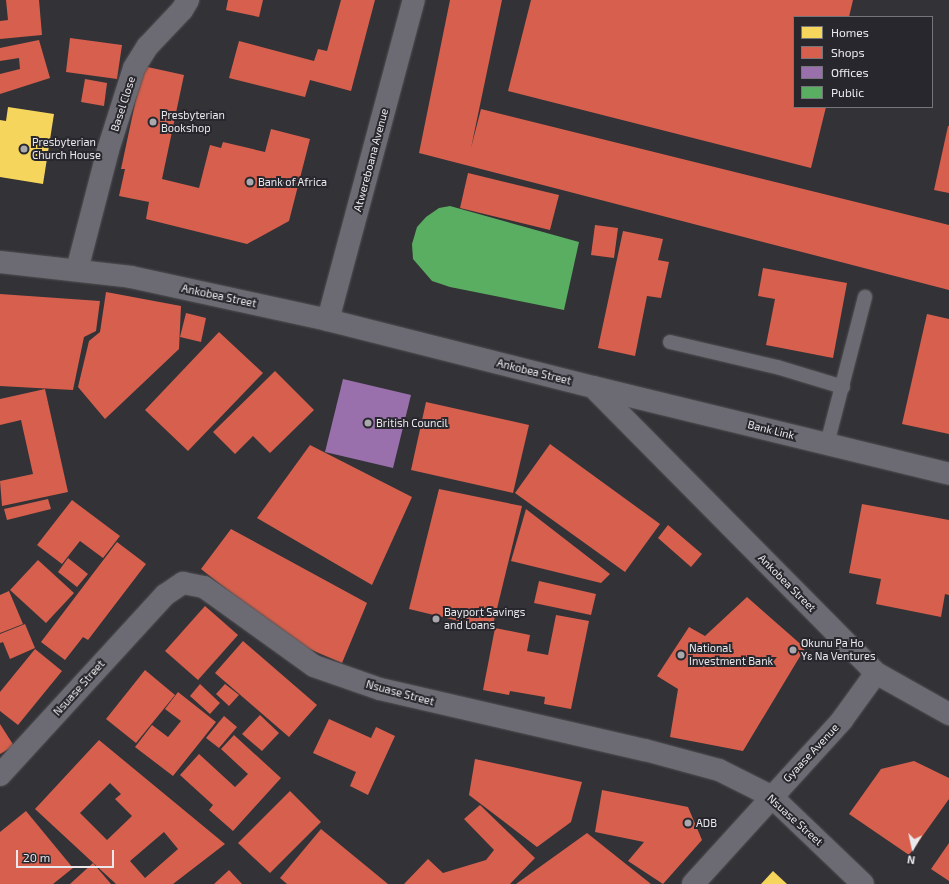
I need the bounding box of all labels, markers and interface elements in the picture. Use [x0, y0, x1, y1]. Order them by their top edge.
legend [793, 16, 933, 108]
text: Homes [831, 25, 869, 39]
text: Shops [831, 45, 865, 59]
text: Offices [831, 65, 868, 79]
street label: Basel Close [108, 75, 138, 133]
text: Public [831, 85, 864, 99]
street label: Atwereboana Avenue [351, 107, 391, 213]
place label: Presbyterian Bookshop [161, 109, 225, 135]
marker: Presbyterian Bookshop [148, 117, 158, 127]
place label: Presbyterian Church House [32, 136, 101, 162]
marker: Presbyterian Church House [19, 144, 29, 154]
place label: Bank of Africa [258, 175, 328, 189]
marker: Bank of Africa [245, 177, 255, 187]
street label: Ankobea Street [180, 282, 258, 310]
street label: Ankobea Street [495, 356, 573, 388]
place label: British Council [376, 416, 448, 430]
marker: British Council [363, 418, 373, 428]
street label: Bank Link [746, 418, 796, 442]
street label: Ankobea Street [755, 551, 819, 615]
place label: Bayport Savings and Loans [444, 606, 525, 632]
marker: Bayport Savings and Loans [431, 614, 441, 624]
place label: Okunu Pa Ho Yɛ Na Ventures [801, 637, 876, 663]
place label: National Investment Bank [689, 642, 773, 668]
marker: Okunu Pa Ho Yɛ Na Ventures [788, 645, 798, 655]
marker: National Investment Bank [676, 650, 686, 660]
street label: Nsuase Street [51, 658, 107, 718]
street label: Nsuase Street [364, 678, 436, 708]
street label: Gyaase Avenue [780, 721, 842, 785]
street label: Nsuase Street [765, 792, 825, 848]
place label: ADB [696, 816, 717, 830]
marker: ADB [683, 818, 693, 828]
north arrow [893, 828, 933, 868]
scale bar [18, 842, 116, 868]
text: 20 m [23, 850, 50, 864]
text: N [906, 853, 916, 867]

